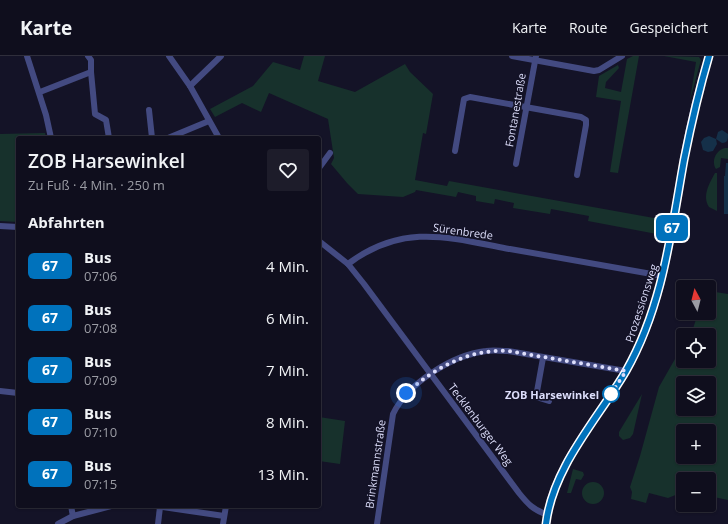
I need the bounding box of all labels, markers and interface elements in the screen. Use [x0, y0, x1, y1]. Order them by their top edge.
text: Karte [20, 15, 72, 41]
text: Karte [512, 18, 547, 37]
text: Route [569, 18, 607, 37]
text: Gespeichert [629, 18, 708, 37]
street label: Fontanestraße [501, 72, 529, 148]
text: ZOB Harsewinkel [28, 148, 185, 174]
button: heart [267, 149, 309, 191]
text: Zu Fuß · 4 Min. · 250 m [28, 176, 165, 194]
text: Abfahrten [28, 212, 105, 232]
line badge: 67 [654, 215, 690, 241]
text: 67 [664, 218, 680, 237]
street label: Sürenbrede [432, 219, 494, 243]
text: Bus [84, 247, 111, 267]
text: 67 [42, 256, 58, 275]
text: 4 Min. [266, 256, 309, 276]
street label: Prozessionsweg [621, 262, 661, 344]
text: 07:06 [84, 267, 117, 285]
north arrow [676, 280, 716, 320]
map controls [676, 280, 716, 512]
text: Bus [84, 299, 111, 319]
text: 67 [42, 308, 58, 327]
text: 6 Min. [266, 308, 309, 328]
text: 07:08 [84, 319, 117, 337]
button: locate [676, 328, 716, 368]
text: Bus [84, 351, 111, 371]
text: 67 [42, 360, 58, 379]
text: 7 Min. [266, 360, 309, 380]
text: 07:09 [84, 371, 117, 389]
button: layers [676, 376, 716, 416]
street label: Tecklenburger Weg [445, 380, 517, 468]
your location [396, 383, 416, 403]
marker: ZOB Harsewinkel [602, 385, 620, 403]
place label: ZOB Harsewinkel [505, 387, 599, 402]
text: Bus [84, 403, 111, 423]
text: 67 [42, 412, 58, 431]
text: 8 Min. [266, 412, 309, 432]
street label: Brinkmannstraße [361, 419, 389, 509]
text: 07:10 [84, 423, 117, 441]
button: + [676, 424, 716, 464]
text: Bus [84, 455, 111, 475]
text: 67 [42, 464, 58, 483]
text: 13 Min. [258, 464, 309, 484]
button: − [676, 472, 716, 512]
text: 07:15 [84, 475, 117, 493]

